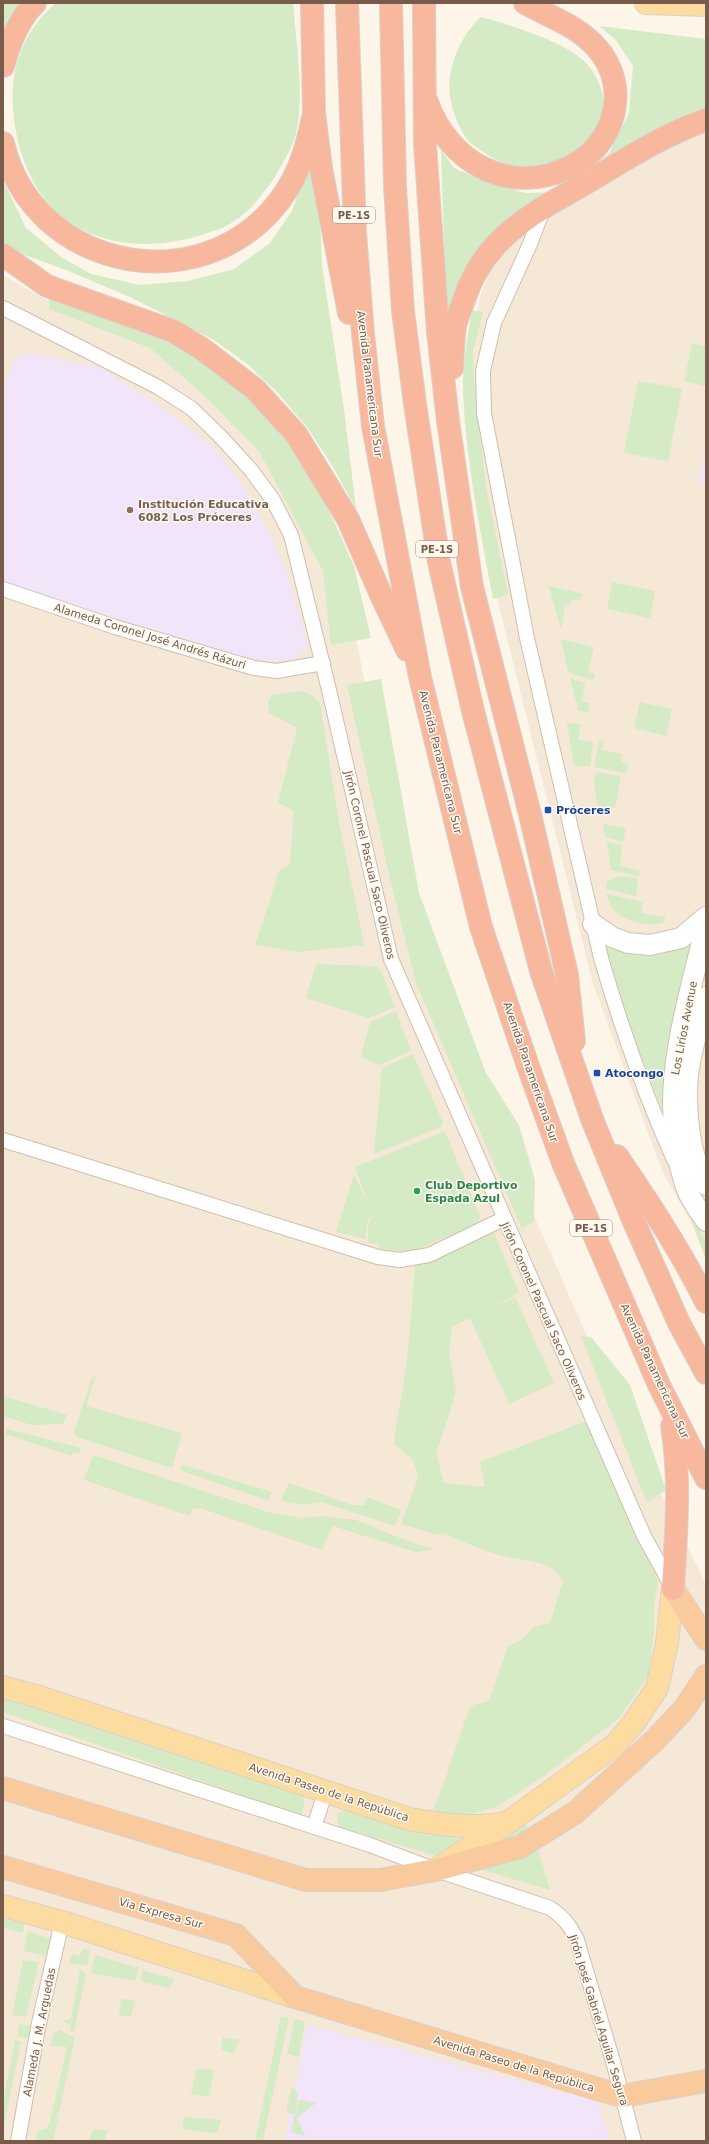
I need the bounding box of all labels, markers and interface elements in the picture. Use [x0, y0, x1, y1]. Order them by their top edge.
road number: PE-1S [333, 207, 375, 223]
street label: Avenida Panamericana Sur [354, 310, 385, 459]
place label: Institución Educativa 6082 Los Próceres [138, 498, 269, 524]
marker: Institución Educativa 6082 Los Próceres [125, 505, 135, 515]
road number: PE-1S [416, 541, 458, 557]
street label: Alameda Coronel José Andrés Rázuri [52, 601, 247, 672]
street label: Avenida Panamericana Sur [416, 689, 465, 836]
street label: Jirón Coronel Pascual Saco Oliveros [341, 769, 398, 961]
place label: Próceres [556, 804, 611, 817]
marker: Próceres [543, 805, 553, 815]
street label: Los Lirios Avenue [669, 980, 700, 1076]
street label: Avenida Panamericana Sur [500, 1000, 561, 1144]
place label: Atocongo [605, 1067, 664, 1080]
marker: Atocongo [592, 1068, 602, 1078]
place label: Club Deportivo Espada Azul [425, 1179, 518, 1205]
marker: Club Deportivo Espada Azul [412, 1186, 422, 1196]
street label: Jirón Coronel Pascual Saco Oliveros [498, 1219, 589, 1402]
road number: PE-1S [570, 1220, 612, 1236]
street label: Avenida Panamericana Sur [617, 1302, 692, 1441]
street label: Avenida Paseo de la República [247, 1760, 410, 1825]
street label: Via Expresa Sur [117, 1895, 205, 1932]
street label: Jirón José Gabriel Aguilar Segura [566, 1932, 631, 2107]
street label: Alameda J. M. Arguedas [21, 1966, 58, 2098]
street label: Avenida Paseo de la República [432, 2034, 596, 2095]

